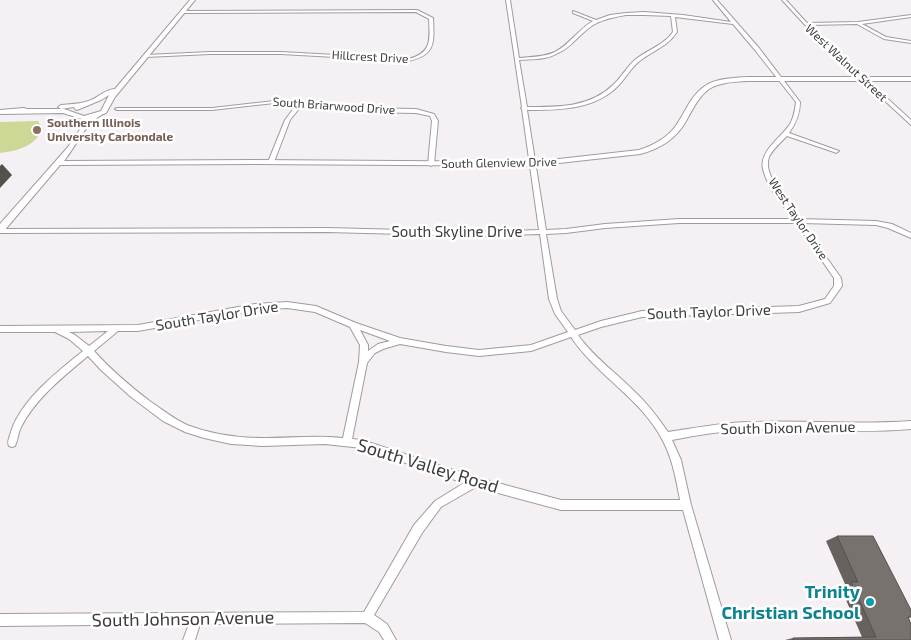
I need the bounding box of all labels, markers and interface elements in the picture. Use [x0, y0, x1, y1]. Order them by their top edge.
street label: West Walnut Street [803, 21, 891, 104]
street label: Hillcrest Drive [331, 47, 409, 65]
street label: South Briarwood Drive [272, 94, 396, 116]
place label: Southern Illinois University Carbondale [47, 115, 173, 144]
marker: Southern Illinois University Carbondale [31, 124, 43, 136]
street label: South Glenview Drive [441, 154, 557, 170]
street label: West Taylor Drive [766, 175, 831, 262]
street label: South Skyline Drive [391, 222, 523, 240]
street label: South Taylor Drive [154, 296, 280, 334]
street label: South Taylor Drive [647, 300, 771, 322]
street label: South Dixon Avenue [720, 417, 856, 437]
street label: South Valley Road [355, 433, 502, 497]
place label: Trinity Christian School [721, 580, 861, 623]
marker: Trinity Christian School [864, 596, 876, 608]
street label: South Johnson Avenue [92, 605, 274, 631]

